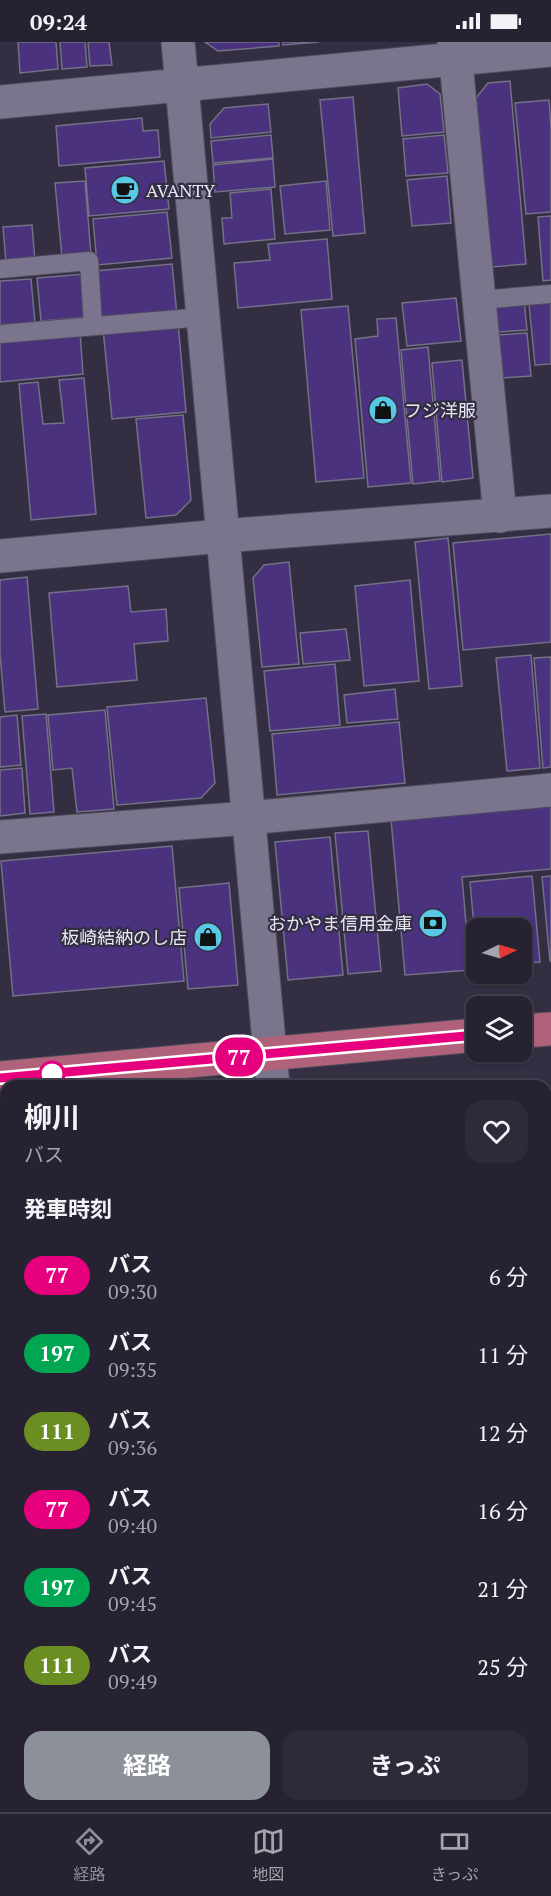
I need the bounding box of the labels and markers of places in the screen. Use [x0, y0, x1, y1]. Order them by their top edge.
cafe icon: AVANTY [109, 174, 141, 206]
place label: AVANTY [146, 178, 216, 202]
shop icon: フジ洋服 [367, 394, 399, 426]
place label: フジ洋服 [404, 398, 476, 422]
bank icon: おかやま信用金庫 [417, 907, 449, 939]
place label: おかやま信用金庫 [268, 911, 412, 935]
shop icon: 板崎結納のし店 [192, 921, 224, 953]
place label: 板崎結納のし店 [61, 925, 187, 949]
unlabelled marker [39, 1061, 65, 1087]

